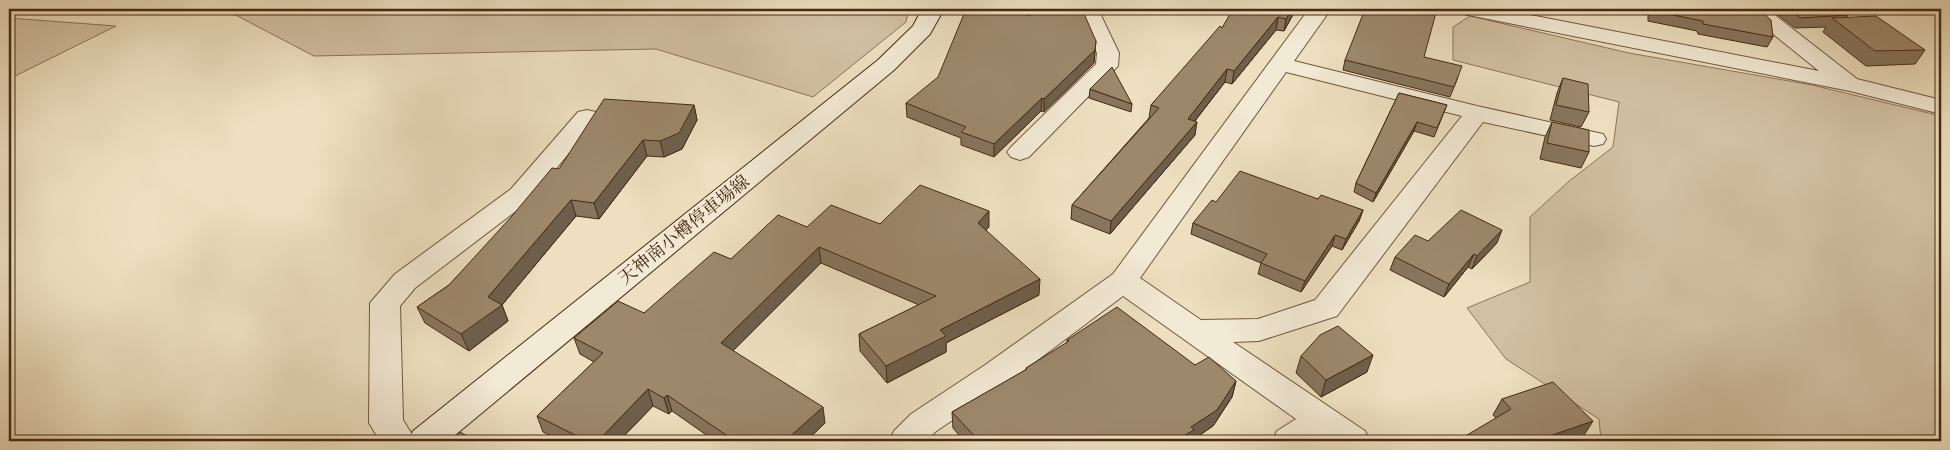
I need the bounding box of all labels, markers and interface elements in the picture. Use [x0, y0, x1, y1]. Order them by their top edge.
street label: 天神南小樽停車場線 [614, 171, 754, 289]

